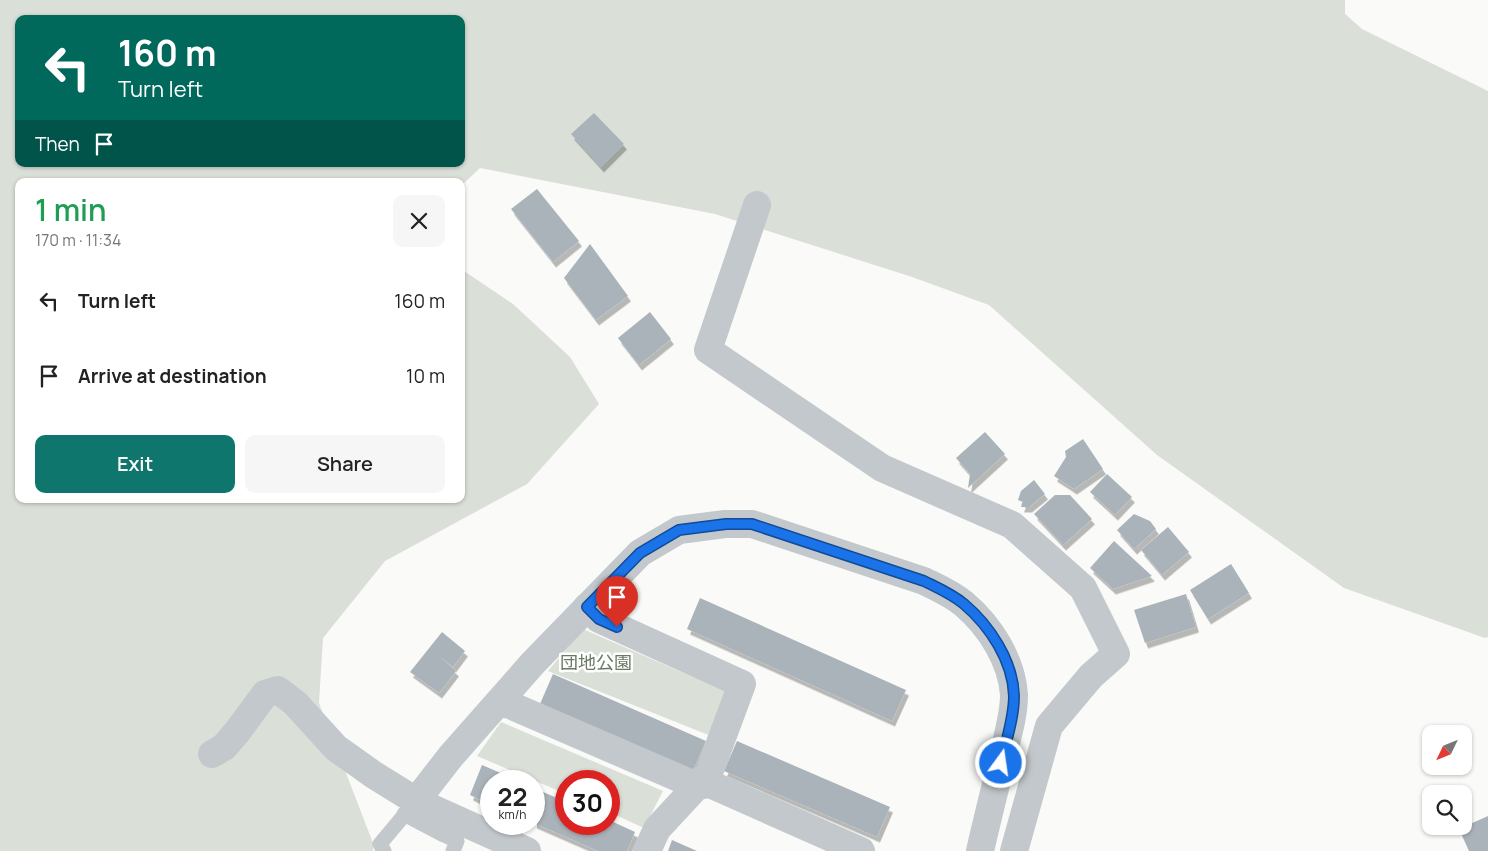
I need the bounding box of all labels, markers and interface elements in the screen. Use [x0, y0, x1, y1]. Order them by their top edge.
text: 160 m [118, 29, 217, 77]
icon: left [35, 35, 100, 100]
text: Turn left [118, 74, 203, 104]
icon: arrive [90, 130, 118, 158]
text: Then [35, 131, 80, 157]
text: 1 min [35, 189, 107, 230]
button: close [393, 195, 445, 247]
text: 170 m · 11:34 [35, 229, 121, 251]
icon: left [35, 287, 63, 315]
text: Turn left [78, 288, 156, 314]
text: 160 m [394, 288, 445, 314]
icon: arrive [35, 362, 63, 390]
text: Arrive at destination [78, 363, 267, 389]
text: 10 m [406, 363, 445, 389]
button: Exit [35, 435, 235, 493]
button: Share [245, 435, 445, 493]
pin [596, 576, 638, 627]
icon: arrive [603, 583, 631, 611]
park label: 団地公園 [560, 650, 632, 674]
north arrow [1422, 725, 1472, 775]
map controls [1422, 725, 1472, 835]
position arrow [974, 736, 1026, 788]
speed limit sign: 30 [555, 770, 620, 835]
text: 22 [498, 779, 527, 814]
button: search [1422, 785, 1472, 835]
text: km/h [499, 806, 526, 823]

